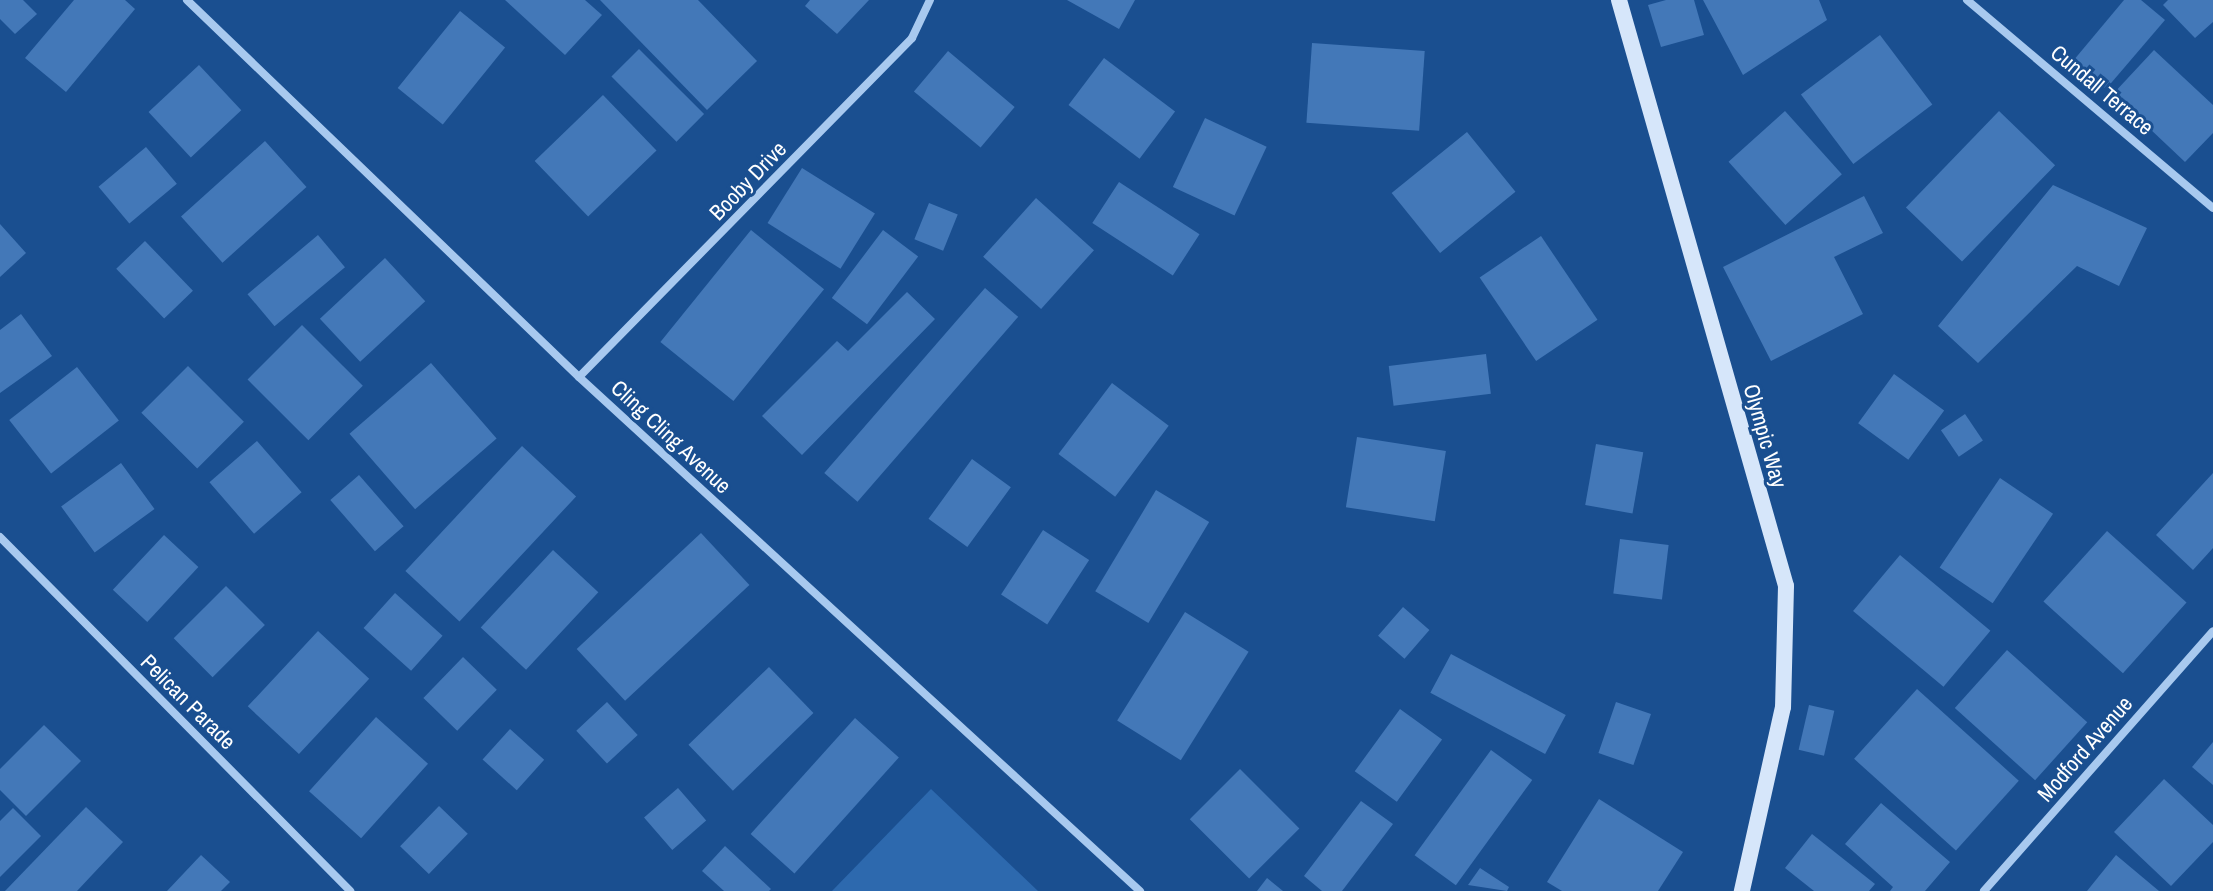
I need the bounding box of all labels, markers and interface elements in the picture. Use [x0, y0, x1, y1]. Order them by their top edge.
street label: Cundall Terrace [2045, 39, 2159, 141]
street label: Booby Drive [704, 136, 792, 226]
street label: Cling Cling Avenue [605, 374, 737, 500]
street label: Olympic Way [1738, 381, 1792, 491]
street label: Pelican Parade [135, 649, 241, 755]
street label: Modford Avenue [2032, 691, 2138, 807]

